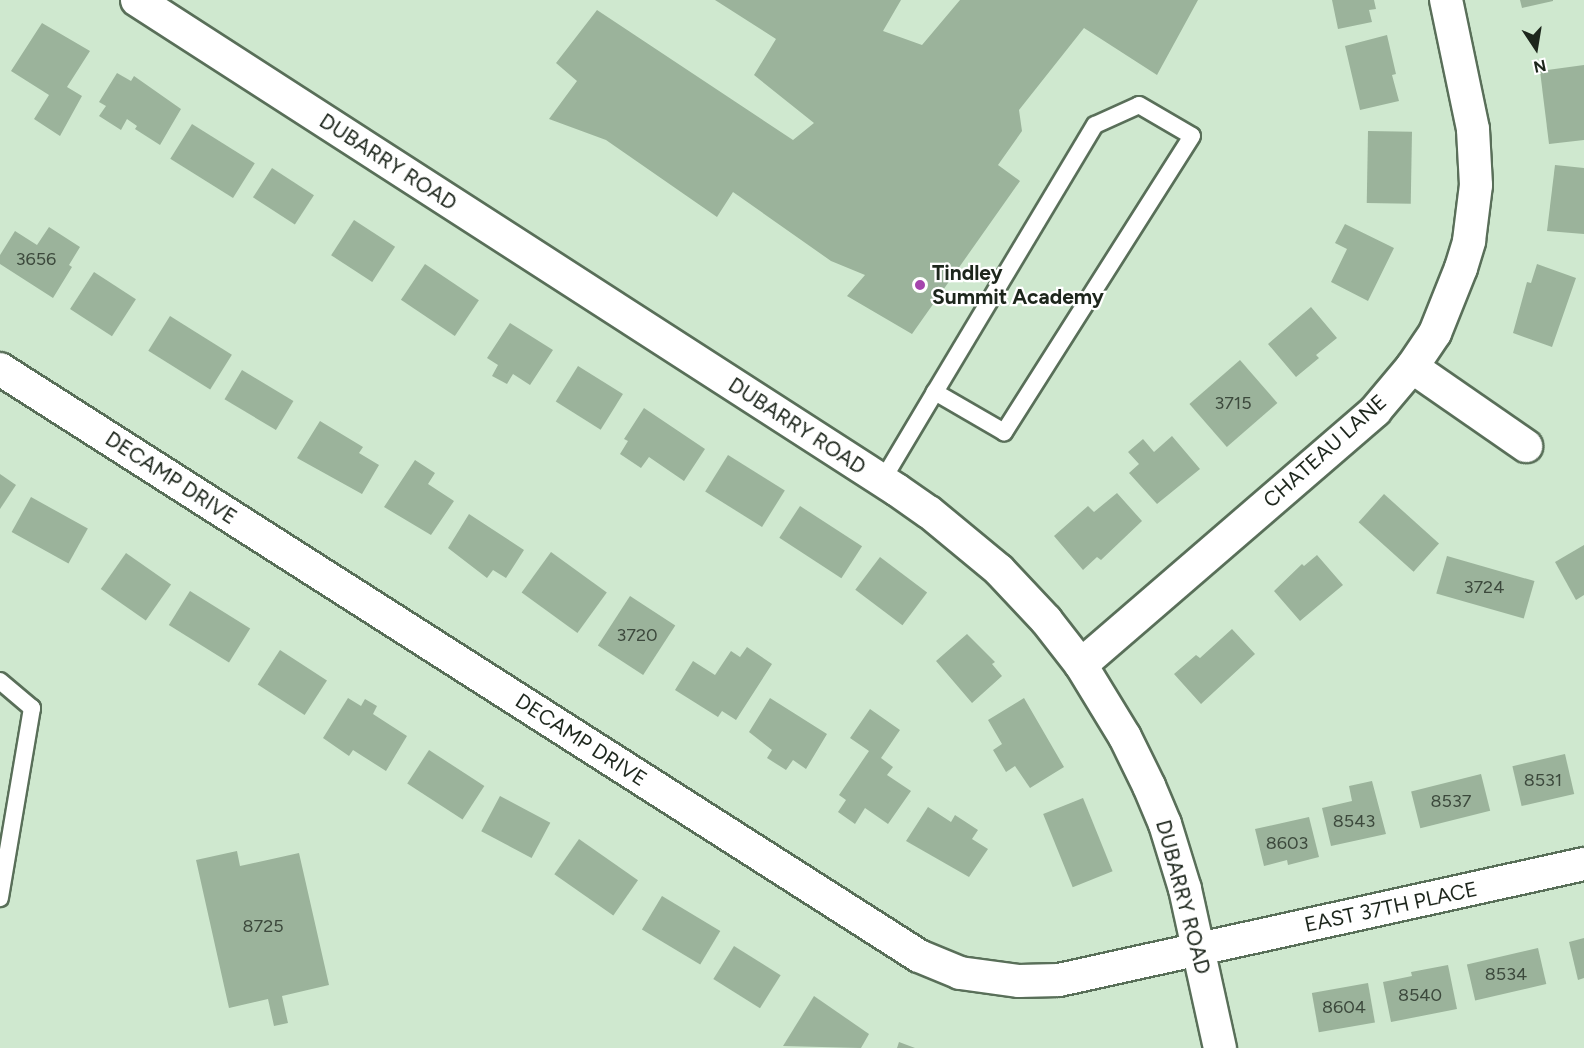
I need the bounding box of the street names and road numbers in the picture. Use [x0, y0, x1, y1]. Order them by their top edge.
street label: DUBARRY ROAD [315, 108, 461, 216]
street label: DUBARRY ROAD [724, 372, 870, 480]
street label: CHATEAU LANE [1258, 389, 1392, 513]
street label: DECAMP DRIVE [101, 426, 241, 530]
street label: DECAMP DRIVE [511, 688, 651, 792]
street label: DUBARRY ROAD [1150, 817, 1216, 977]
street label: EAST 37TH PLACE [1302, 876, 1480, 938]

